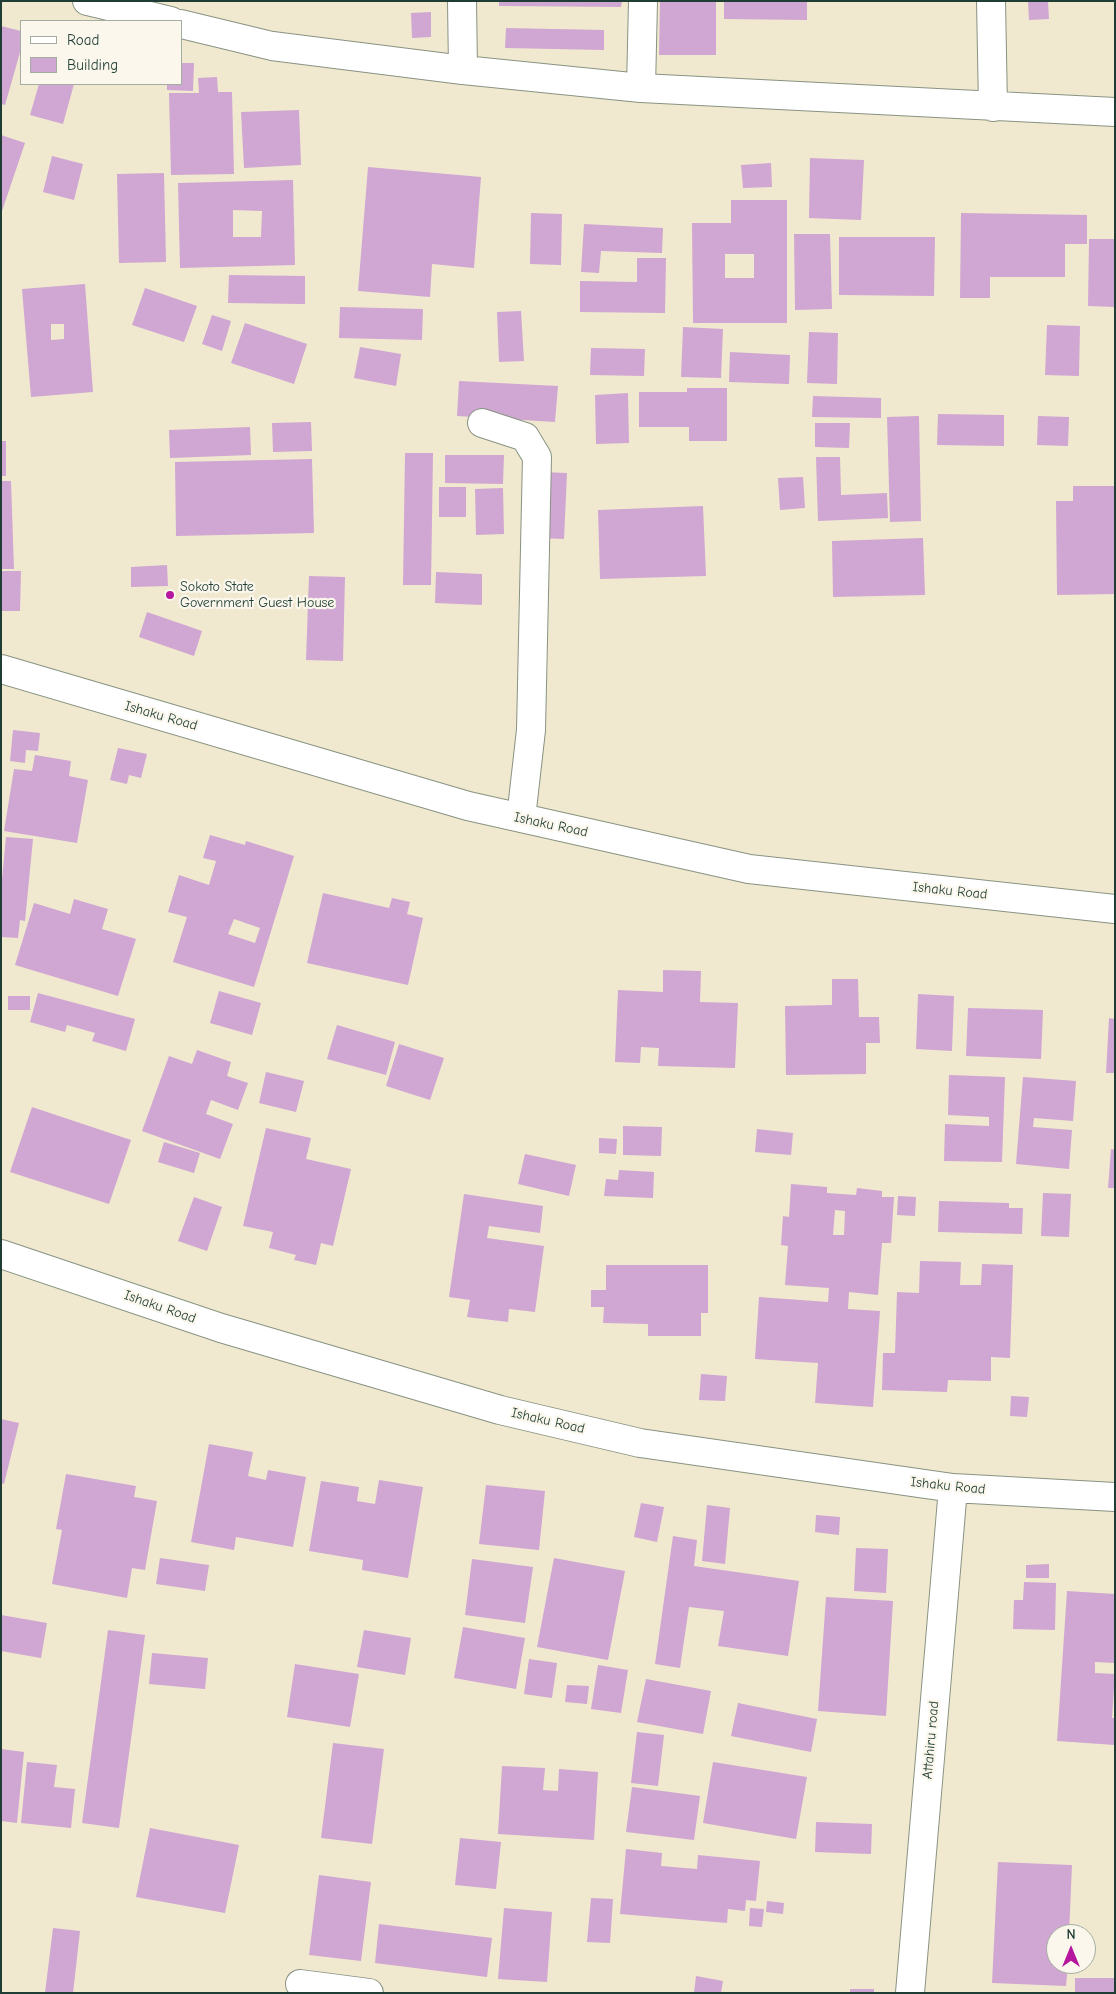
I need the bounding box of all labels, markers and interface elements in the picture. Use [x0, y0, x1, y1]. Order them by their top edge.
legend [20, 20, 182, 85]
text: Road [67, 31, 99, 49]
text: Building [67, 56, 118, 74]
place label: Sokoto State Government Guest House [180, 579, 334, 612]
marker: Sokoto State Government Guest House [164, 589, 176, 601]
street label: Ishaku Road [123, 698, 199, 734]
street label: Ishaku Road [513, 809, 589, 841]
street label: Ishaku Road [912, 879, 988, 903]
street label: Ishaku Road [122, 1287, 198, 1327]
street label: Ishaku Road [510, 1404, 586, 1438]
street label: Ishaku Road [910, 1474, 986, 1498]
street label: Attahiru road [919, 1700, 943, 1780]
north arrow [1046, 1924, 1096, 1974]
text: N [1066, 1926, 1076, 1943]

